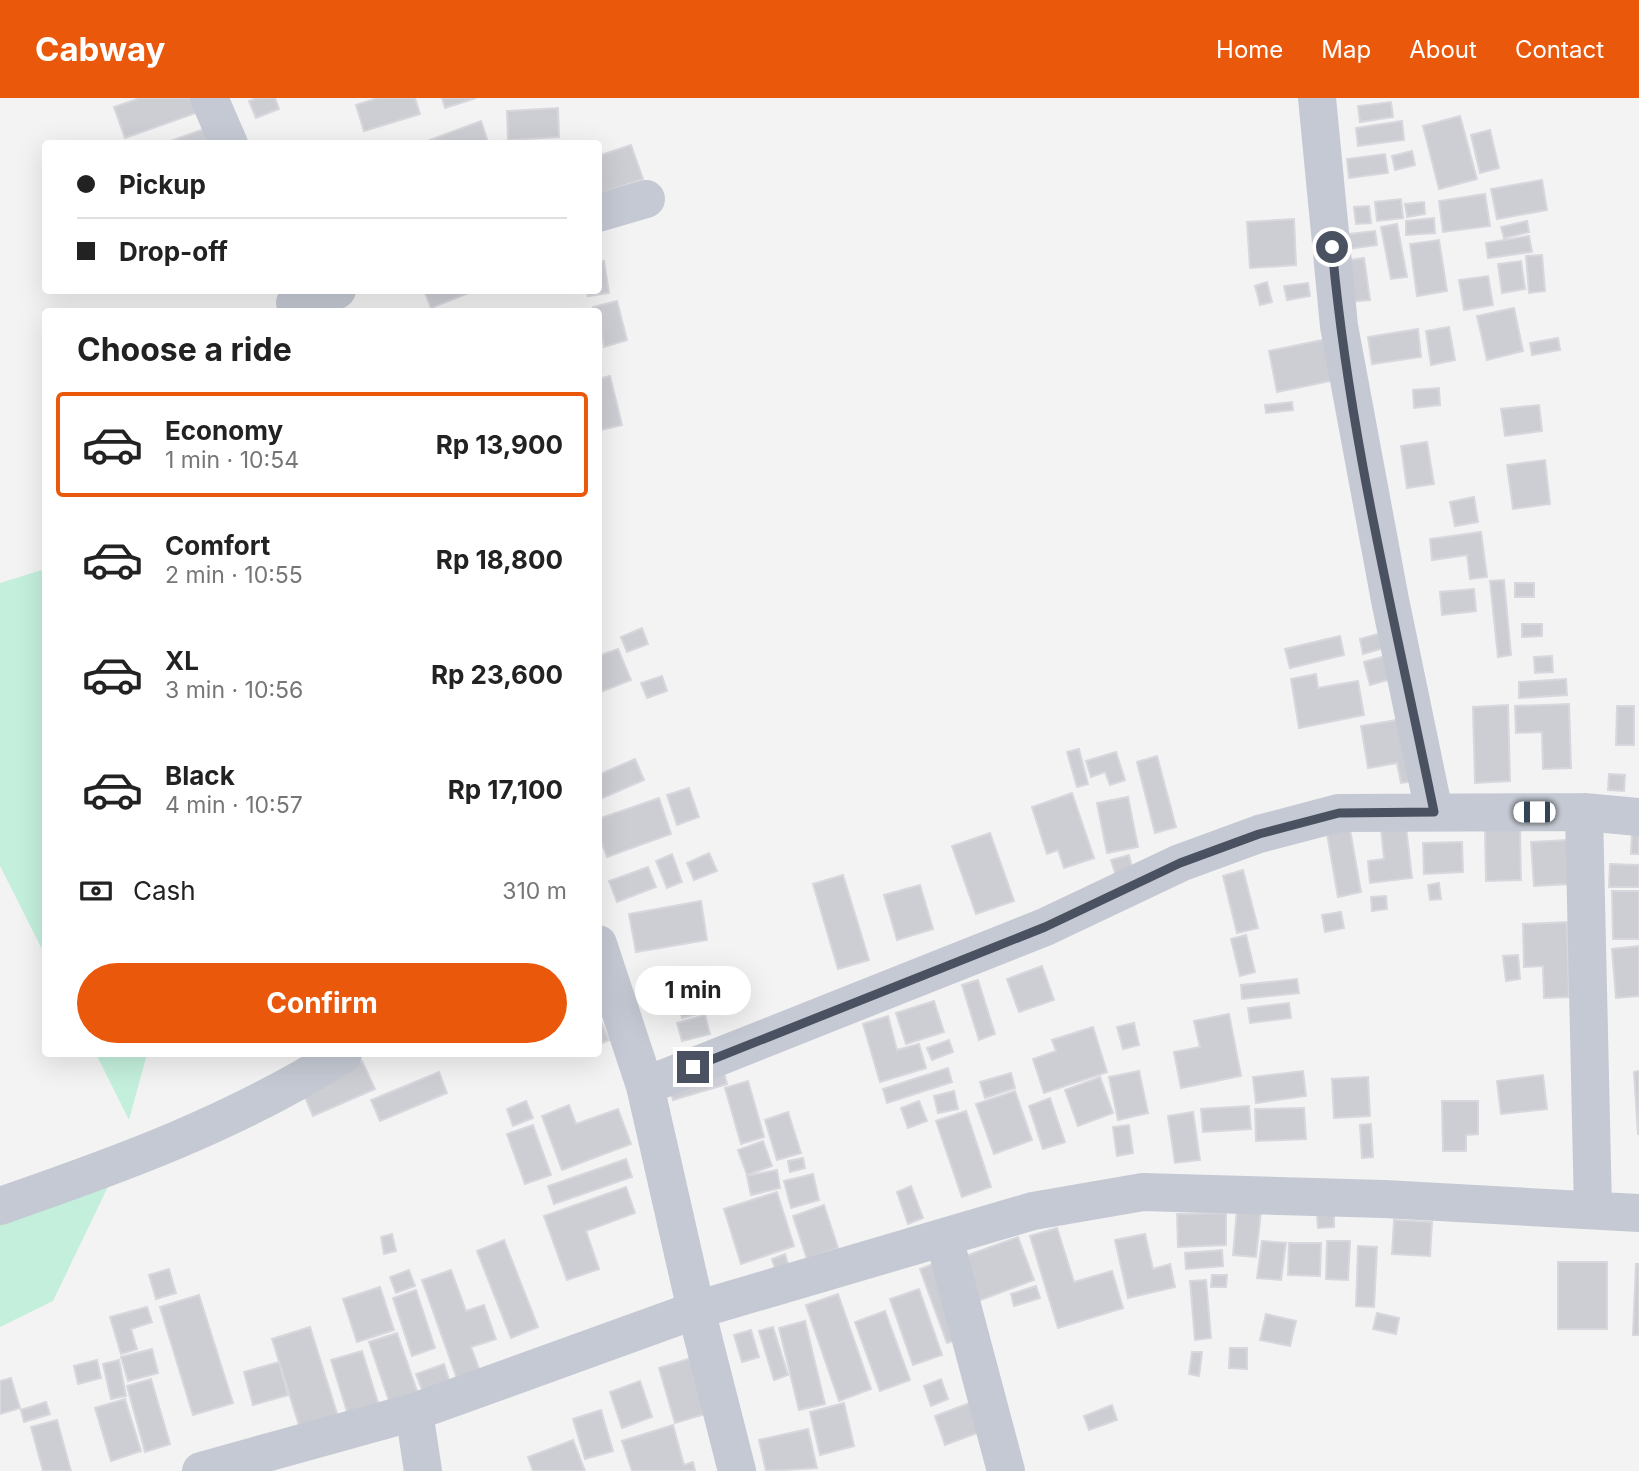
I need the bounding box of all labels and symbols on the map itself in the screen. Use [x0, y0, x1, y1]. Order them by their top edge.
route start [1316, 231, 1348, 263]
car [1514, 802, 1556, 823]
callout: 1 min [635, 965, 751, 1014]
route end [677, 1051, 709, 1083]

